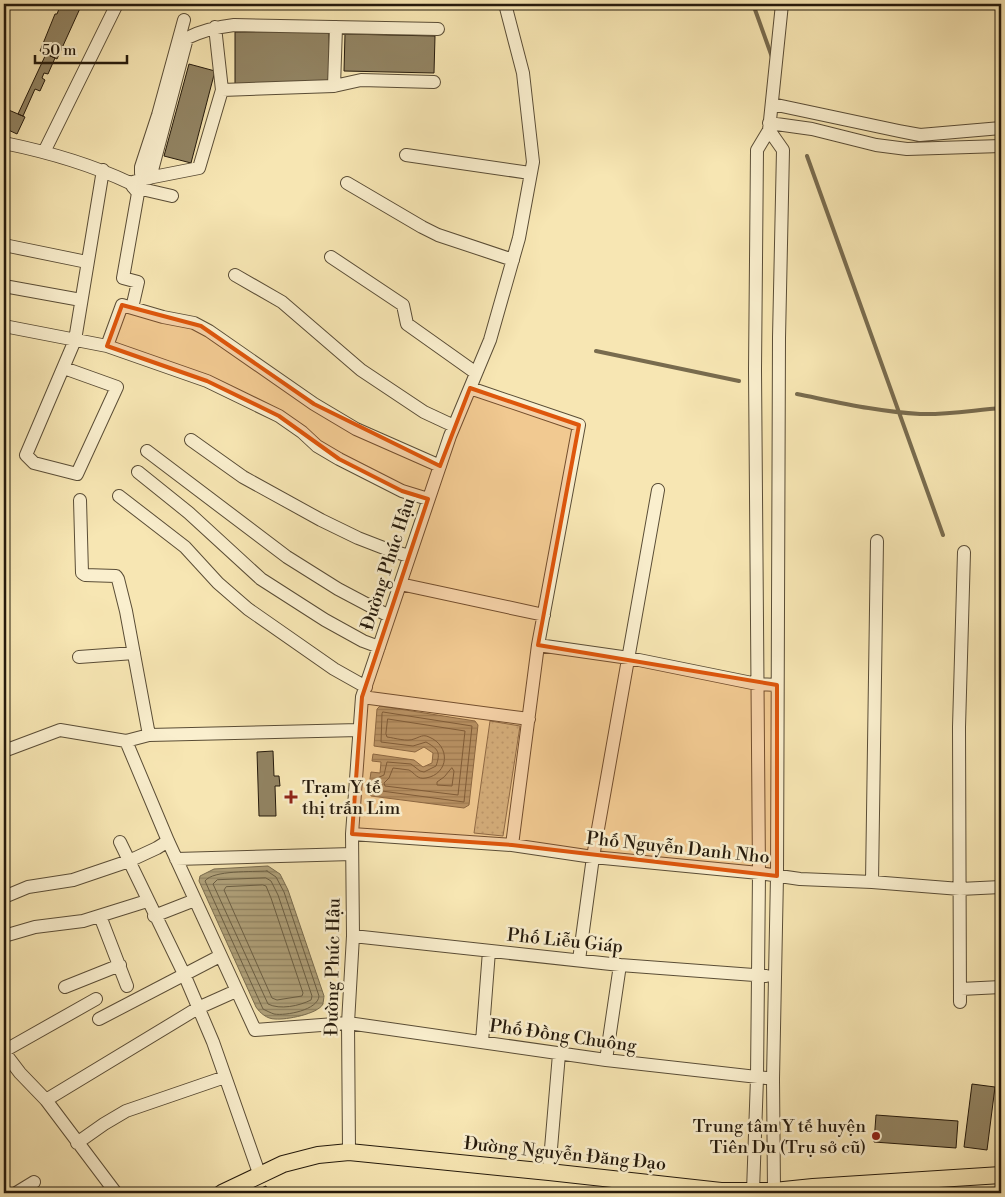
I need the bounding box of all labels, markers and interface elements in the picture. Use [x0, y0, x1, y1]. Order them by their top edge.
scale bar [35, 32, 128, 64]
text: 50 m [42, 41, 76, 60]
street label: Đường Phúc Hậu [356, 494, 420, 633]
place label: Trạm Y tế thị trấn Lim [302, 776, 400, 820]
marker: Trạm Y tế thị trấn Lim [284, 790, 298, 804]
street label: Phố Nguyễn Danh Nho [585, 827, 771, 869]
street label: Đường Phúc Hậu [320, 897, 346, 1036]
street label: Phố Liễu Giáp [506, 923, 624, 959]
street label: Phố Đồng Chuông [488, 1014, 639, 1058]
place label: Trung tâm Y tế huyện Tiên Du (Trụ sở cũ) [693, 1115, 866, 1159]
marker: Trung tâm Y tế huyện Tiên Du (Trụ sở cũ) [870, 1130, 882, 1142]
street label: Đường Nguyễn Đăng Đạo [463, 1132, 667, 1176]

